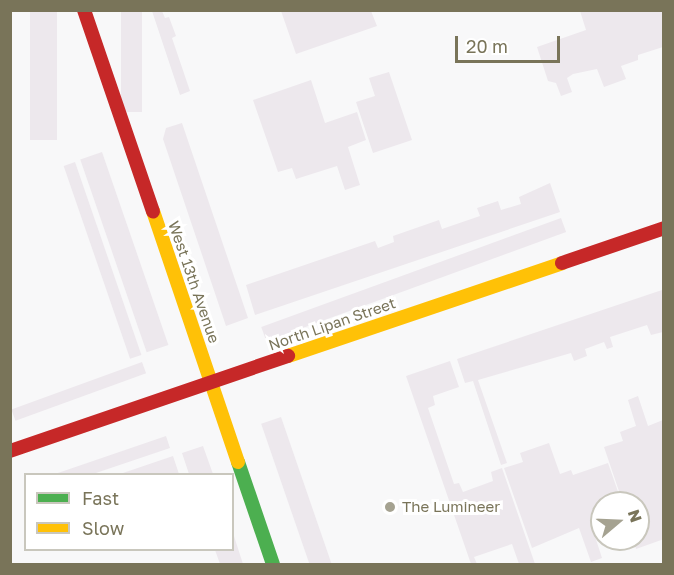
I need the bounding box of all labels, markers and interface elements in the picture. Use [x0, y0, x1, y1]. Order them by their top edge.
scale bar [458, 24, 563, 62]
text: 20 m [466, 35, 508, 57]
street label: West 13th Avenue [165, 218, 223, 346]
street label: North Lipan Street [266, 294, 398, 354]
legend [24, 473, 234, 551]
text: Fast [82, 487, 119, 509]
north arrow [590, 491, 650, 551]
place label: The Lumineer [402, 498, 500, 516]
marker: The Lumineer [383, 500, 397, 514]
text: N [624, 507, 647, 525]
text: Slow [82, 517, 124, 539]

